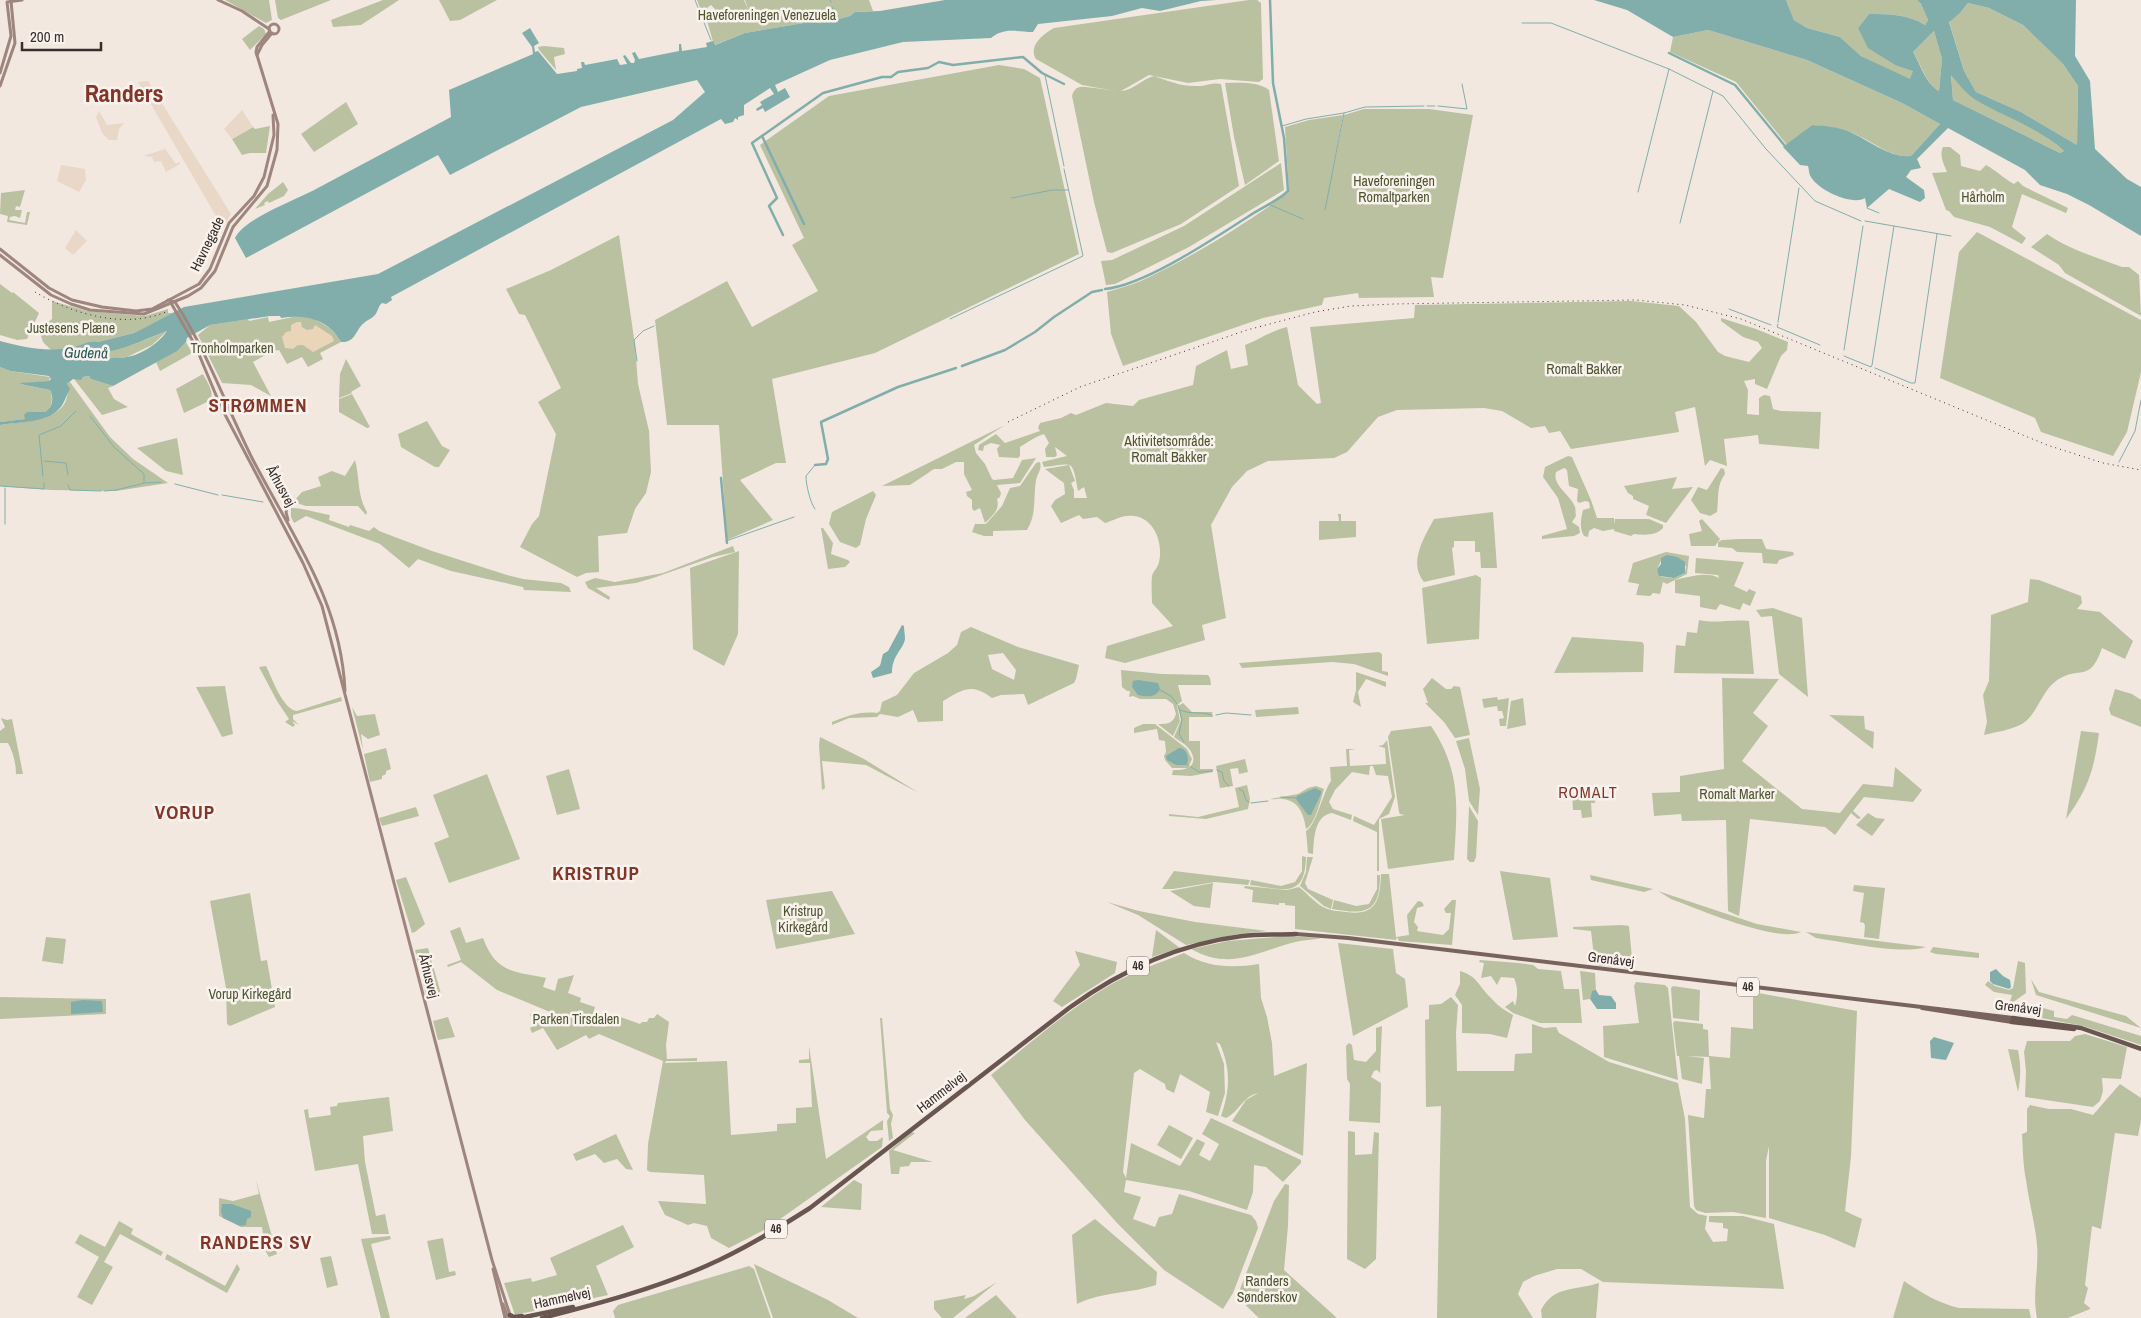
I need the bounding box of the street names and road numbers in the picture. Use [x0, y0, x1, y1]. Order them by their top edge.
street label: Havnegade [186, 214, 228, 274]
street label: Århusvej [262, 461, 300, 510]
street label: Grenåvej [1587, 947, 1635, 971]
street label: Århusvej [415, 951, 443, 1000]
road number: 46 [1127, 956, 1149, 976]
road number: 46 [1737, 978, 1759, 996]
street label: Grenåvej [1994, 995, 2042, 1019]
street label: Hammelvej [913, 1067, 969, 1117]
road number: 46 [765, 1220, 787, 1238]
street label: Hammelvej [532, 1283, 592, 1313]

